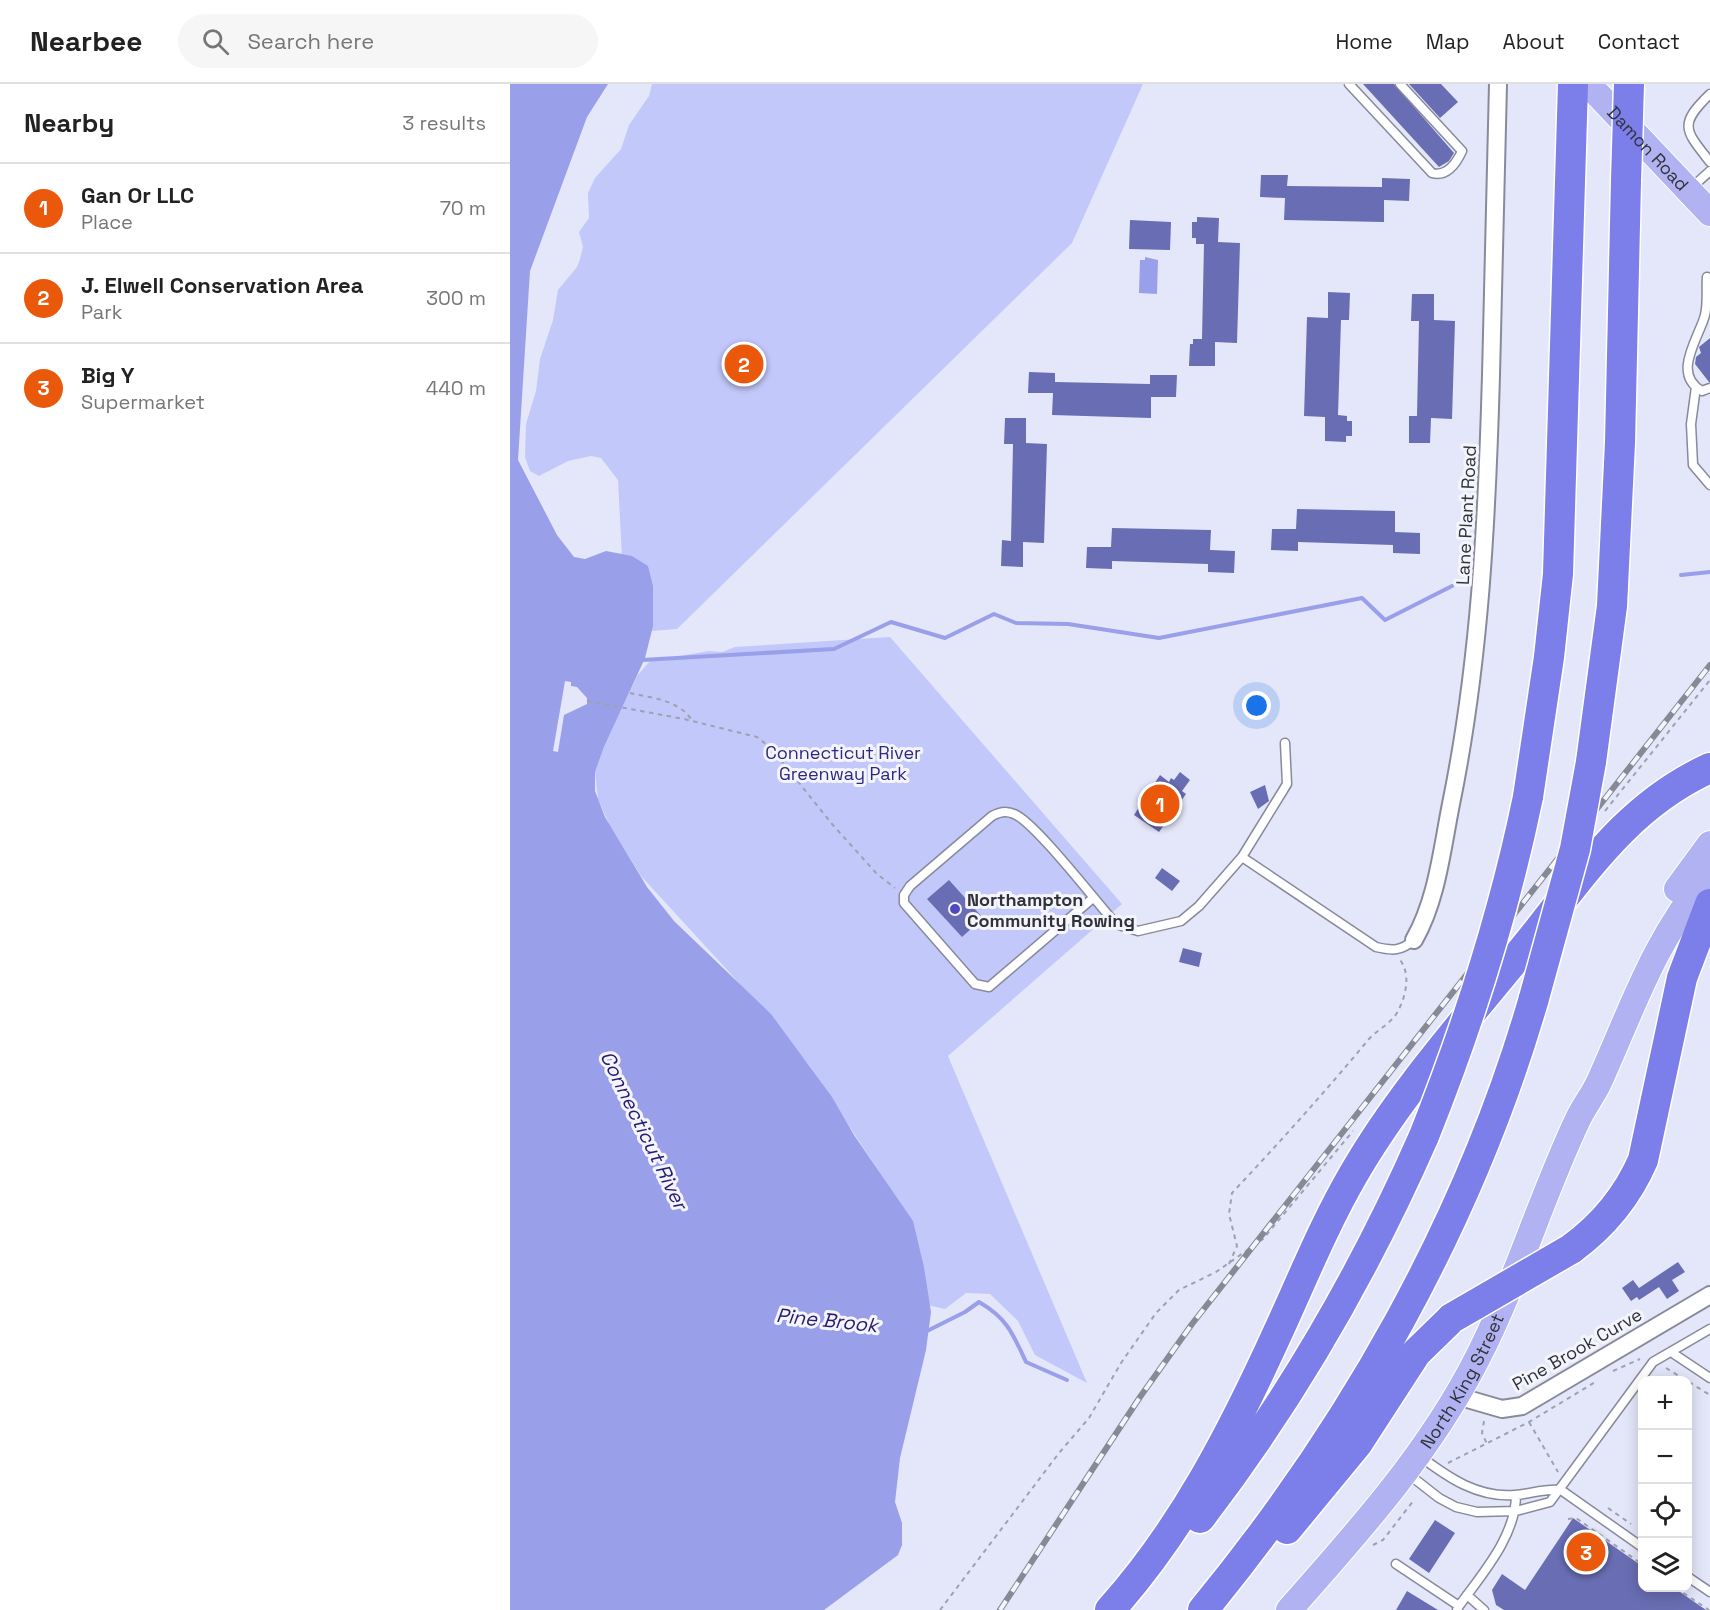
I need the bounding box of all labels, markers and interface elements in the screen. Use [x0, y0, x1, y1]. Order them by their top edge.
search box [178, 14, 598, 68]
text: Nearbee [30, 23, 142, 59]
icon: search [199, 25, 232, 58]
text: Search here [247, 27, 374, 55]
text: Home [1335, 28, 1393, 55]
text: Map [1426, 28, 1470, 55]
text: About [1503, 28, 1565, 55]
text: Contact [1598, 28, 1680, 55]
street label: Damon Road [1603, 101, 1694, 195]
text: Nearby [24, 106, 114, 140]
text: 3 results [402, 110, 486, 136]
text: Gan Or LLC [81, 181, 194, 209]
text: 1 [39, 195, 48, 221]
text: 70 m [440, 195, 486, 221]
text: Place [81, 209, 133, 235]
text: J. Elwell Conservation Area [81, 271, 363, 299]
text: 2 [38, 285, 49, 311]
text: 300 m [426, 285, 486, 311]
text: Park [81, 299, 123, 325]
pin: 2 [724, 342, 764, 386]
text: Big Y [81, 361, 135, 389]
text: 3 [37, 375, 50, 401]
text: 440 m [426, 375, 486, 401]
text: Supermarket [81, 389, 205, 415]
street label: Lane Plant Road [1451, 445, 1481, 585]
your location [1242, 691, 1271, 720]
park label: Connecticut River Greenway Park [765, 741, 921, 785]
pin: 1 [1140, 782, 1180, 826]
place label: Northampton Community Rowing [967, 888, 1135, 932]
marker: Northampton Community Rowing [948, 902, 962, 916]
water label: Connecticut River [594, 1047, 695, 1216]
water label: Pine Brook [775, 1302, 881, 1338]
street label: Pine Brook Curve [1508, 1303, 1646, 1395]
street label: North King Street [1414, 1310, 1509, 1453]
map controls [1638, 1376, 1692, 1592]
button: + [1638, 1376, 1692, 1430]
button: − [1638, 1430, 1692, 1484]
button: locate [1638, 1484, 1692, 1538]
pin: 3 [1566, 1530, 1606, 1574]
button: layers [1638, 1538, 1692, 1592]

